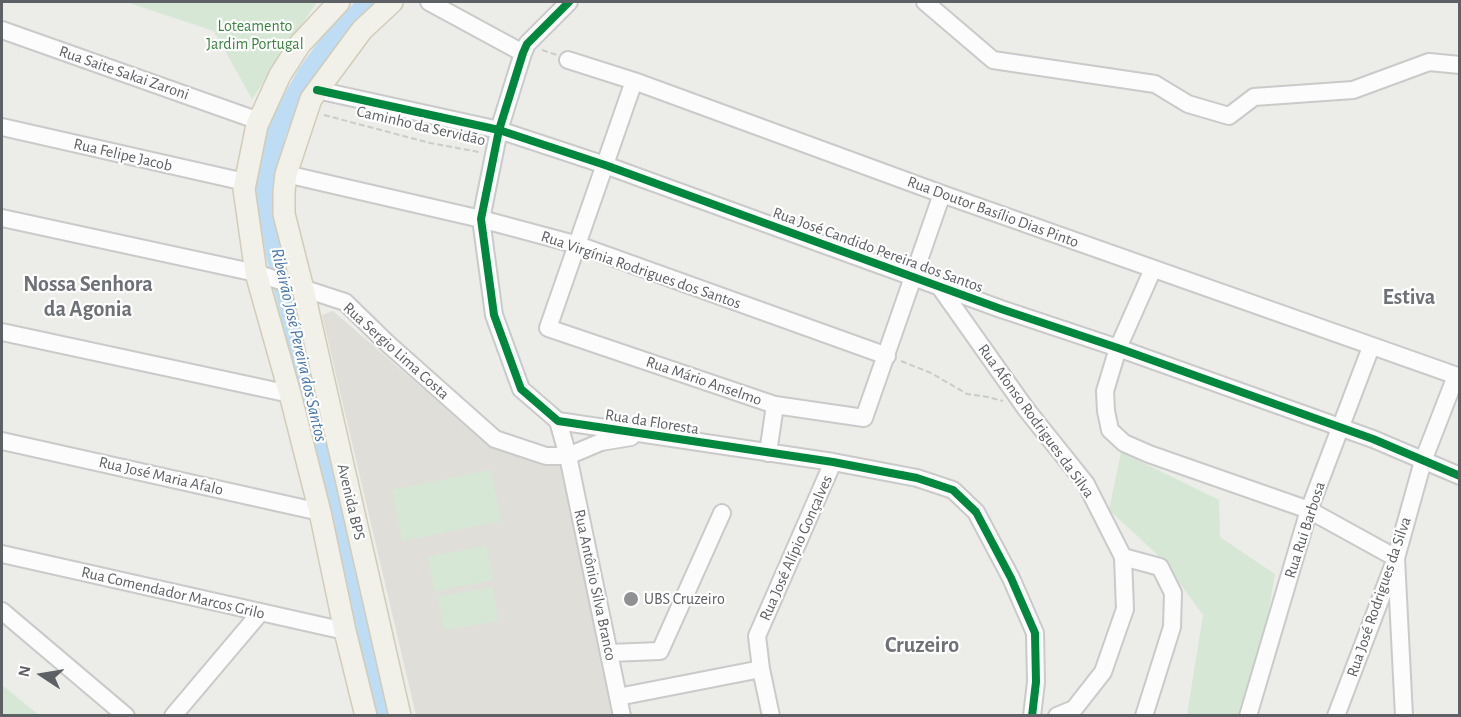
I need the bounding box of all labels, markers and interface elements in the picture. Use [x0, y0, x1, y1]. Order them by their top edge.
park label: Loteamento Jardim Portugal [206, 16, 304, 54]
street label: Rua Saite Sakai Zaroni [56, 42, 192, 104]
street label: Caminho da Servidão [355, 102, 487, 150]
street label: Rua Felipe Jacob [72, 134, 174, 176]
street label: Rua Doutor Basílio Dias Pinto [905, 172, 1081, 252]
street label: Rua José Candido Pereira dos Santos [770, 203, 986, 297]
street label: Rua Virgínia Rodrigues dos Santos [539, 227, 743, 313]
water label: Ribeirão José Pereira dos Santos [266, 246, 332, 444]
district label: Nossa Senhora da Agonia [23, 271, 153, 322]
district label: Estiva [1383, 284, 1435, 310]
street label: Rua Sergio Lima Costa [339, 298, 453, 404]
street label: Rua Afonso Rodrigues da Silva [974, 340, 1098, 502]
street label: Rua Mário Anselmo [644, 352, 764, 410]
street label: Rua da Floresta [604, 405, 700, 439]
street label: Rua José Maria Afalo [97, 452, 225, 500]
street label: Avenida BPS [333, 462, 369, 542]
street label: Rua José Alípio Gonçalves [755, 472, 837, 624]
street label: Rua Rui Barbosa [1280, 479, 1330, 581]
street label: Rua Antônio Silva Branco [570, 508, 620, 662]
street label: Rua José Rodrigues da Silva [1343, 514, 1415, 680]
street label: Rua Comendador Marcos Grilo [79, 563, 267, 623]
place label: UBS Cruzeiro [644, 589, 725, 609]
marker: UBS Cruzeiro [622, 590, 640, 608]
district label: Cruzeiro [885, 632, 959, 658]
north arrow [12, 645, 72, 705]
text: N [15, 664, 33, 678]

